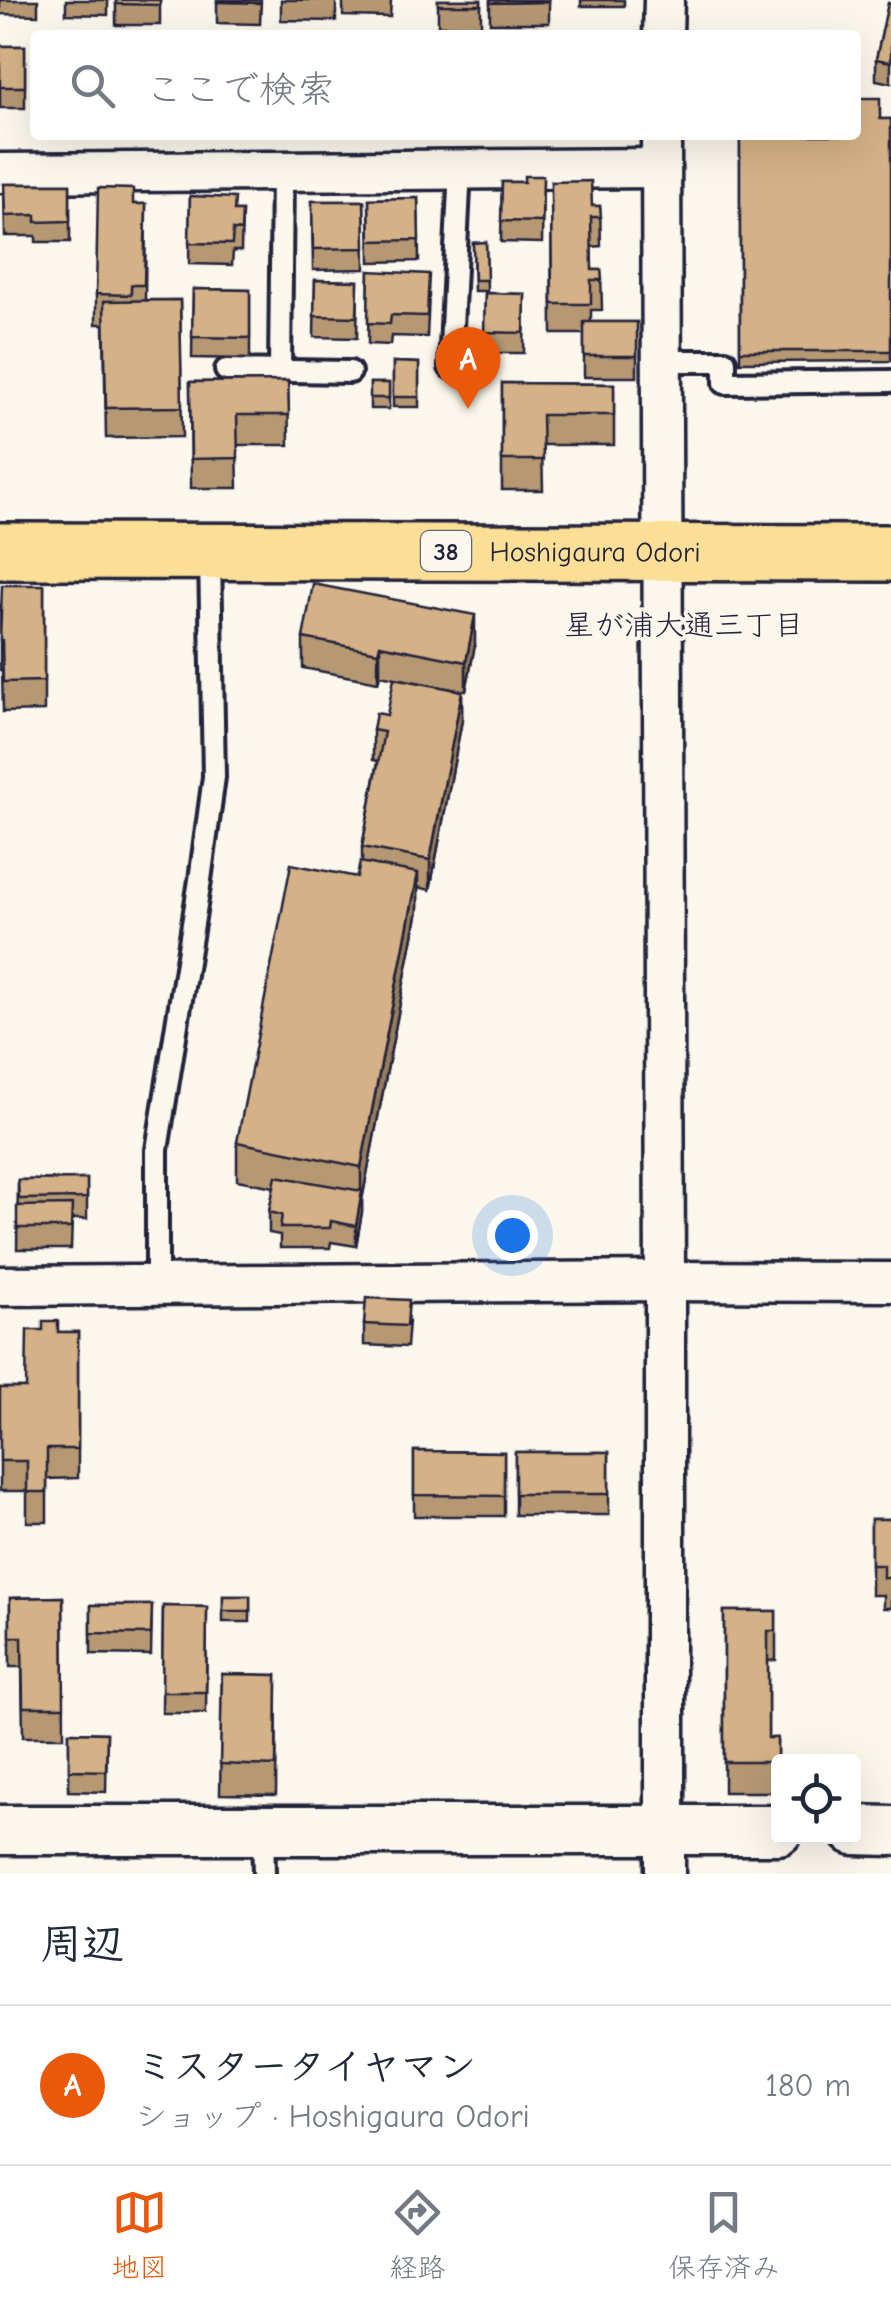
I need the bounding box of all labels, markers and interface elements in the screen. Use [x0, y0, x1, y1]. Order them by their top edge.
search box [30, 30, 861, 140]
icon: search [65, 58, 120, 113]
text: ここで検索 [145, 68, 335, 112]
pin: A [436, 326, 500, 409]
road number: 38 [421, 531, 471, 571]
street label: Hoshigaura Odori [489, 536, 701, 569]
district label: 星が浦大通三丁目 [564, 608, 804, 643]
your location [487, 1210, 538, 1261]
map controls [771, 1754, 861, 1844]
button: locate [771, 1754, 861, 1844]
text: 周辺 [40, 1920, 124, 1969]
text: ミスタータイヤマン [135, 2045, 476, 2089]
text: A [64, 2067, 81, 2104]
text: 180 m [765, 2067, 851, 2104]
text: ショップ · Hoshigaura Odori [135, 2098, 530, 2135]
tab: 地図 [111, 2185, 167, 2285]
tab: 経路 [389, 2185, 446, 2285]
tab: 保存済み [668, 2185, 780, 2285]

